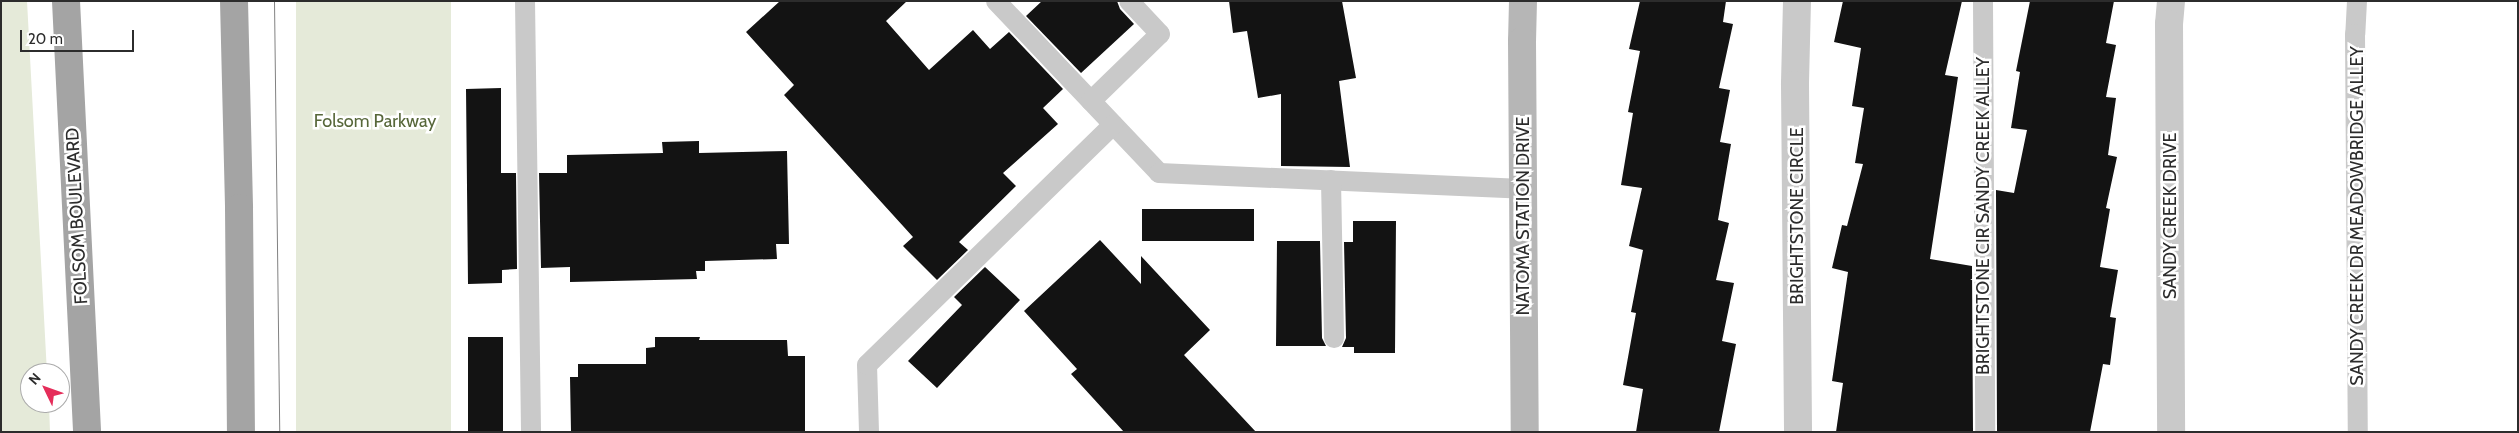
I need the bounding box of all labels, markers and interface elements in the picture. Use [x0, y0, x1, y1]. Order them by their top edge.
scale bar [22, 20, 136, 52]
text: 20 m [28, 30, 63, 48]
street label: SANDY CREEK DR MEADOWBRIDGE ALLEY [2346, 46, 2368, 386]
street label: BRIGHTSTONE CIR SANDY CREEK ALLEY [1972, 57, 1994, 375]
park label: Folsom Parkway [314, 110, 436, 132]
street label: NATOMA STATION DRIVE [1512, 117, 1534, 315]
street label: FOLSOM BOULEVARD [62, 127, 92, 305]
street label: BRIGHTSTONE CIRCLE [1786, 127, 1808, 305]
street label: SANDY CREEK DRIVE [2159, 133, 2181, 299]
north arrow [20, 363, 70, 413]
text: N [25, 369, 45, 388]

